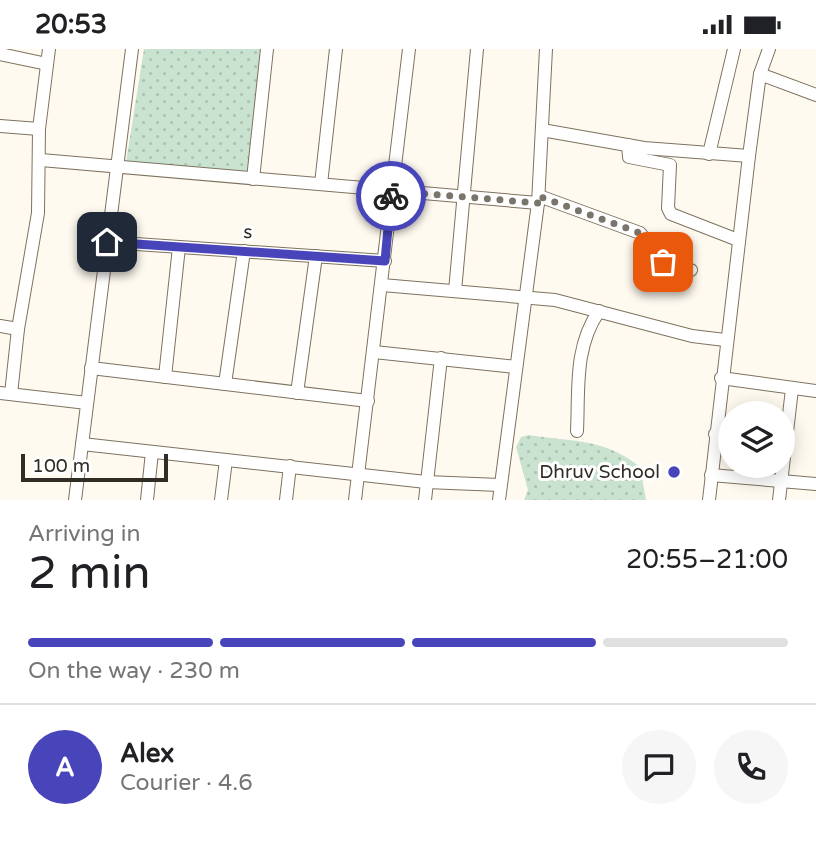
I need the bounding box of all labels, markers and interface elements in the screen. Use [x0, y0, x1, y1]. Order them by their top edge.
text: 20:53 [35, 9, 107, 40]
courier [356, 161, 426, 231]
icon: bike [372, 177, 410, 215]
pin [77, 212, 137, 272]
street label: s [243, 221, 253, 243]
icon: home [88, 223, 126, 261]
pin [633, 232, 693, 292]
icon: bag [644, 243, 682, 281]
map controls [718, 401, 795, 478]
button: layers [718, 401, 795, 478]
scale bar [21, 451, 168, 483]
text: 100 m [32, 455, 90, 477]
place label: Dhruv School [539, 461, 660, 483]
marker: Dhruv School [666, 464, 682, 480]
text: Arriving in [28, 520, 141, 548]
text: 20:55–21:00 [626, 544, 788, 575]
text: 2 min [28, 546, 151, 601]
text: On the way · 230 m [28, 657, 240, 685]
button: chat [622, 730, 696, 804]
button: phone [714, 730, 788, 804]
text: Alex [120, 738, 174, 769]
text: A [55, 752, 75, 783]
text: Courier · 4.6 [120, 769, 253, 797]

